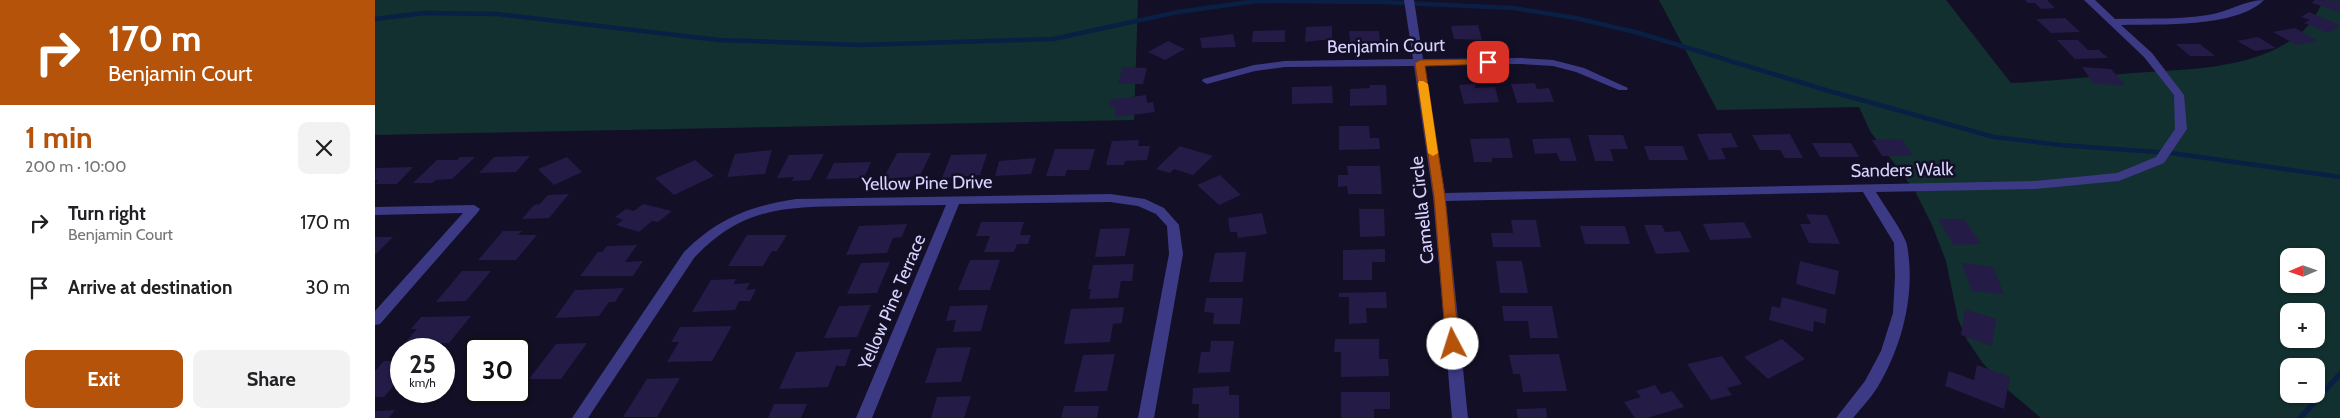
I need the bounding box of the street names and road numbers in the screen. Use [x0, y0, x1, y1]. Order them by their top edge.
street label: Benjamin Court [1327, 34, 1445, 58]
street label: Camella Circle [1405, 155, 1439, 265]
street label: Sanders Walk [1850, 158, 1955, 182]
street label: Yellow Pine Drive [860, 171, 993, 195]
street label: Yellow Pine Terrace [853, 231, 930, 374]

